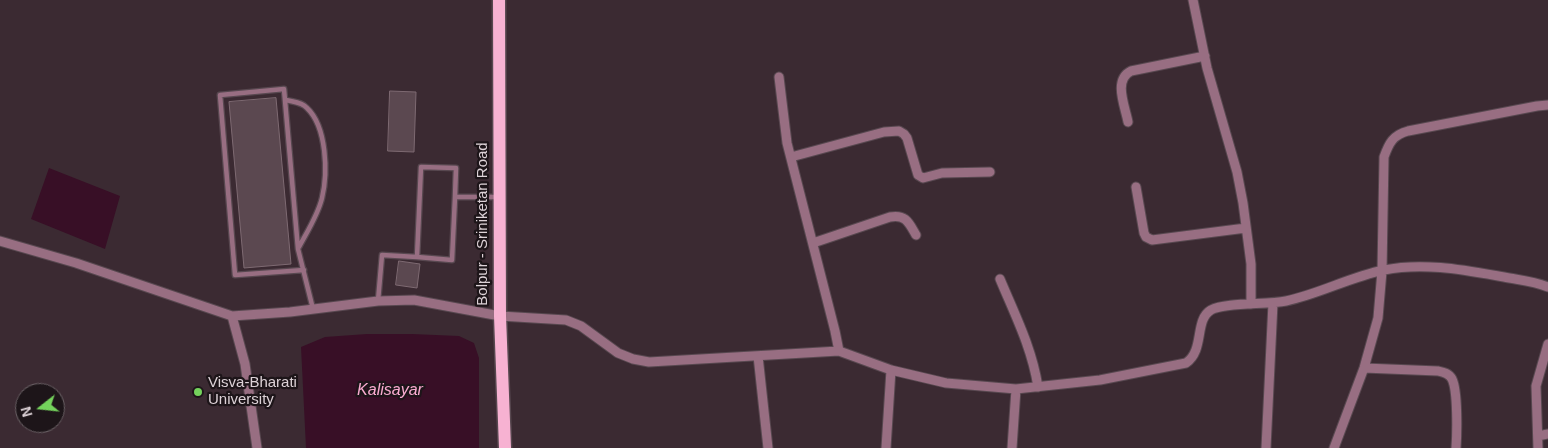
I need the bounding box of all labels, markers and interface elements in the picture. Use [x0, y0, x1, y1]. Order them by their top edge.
street label: Bolpur - Sriniketan Road [474, 142, 492, 306]
place label: Visva-Bharati University [208, 374, 297, 409]
water label: Kalisayar [357, 381, 423, 401]
north arrow [15, 383, 65, 433]
marker: Visva-Bharati University [192, 386, 204, 398]
text: N [17, 405, 36, 419]

